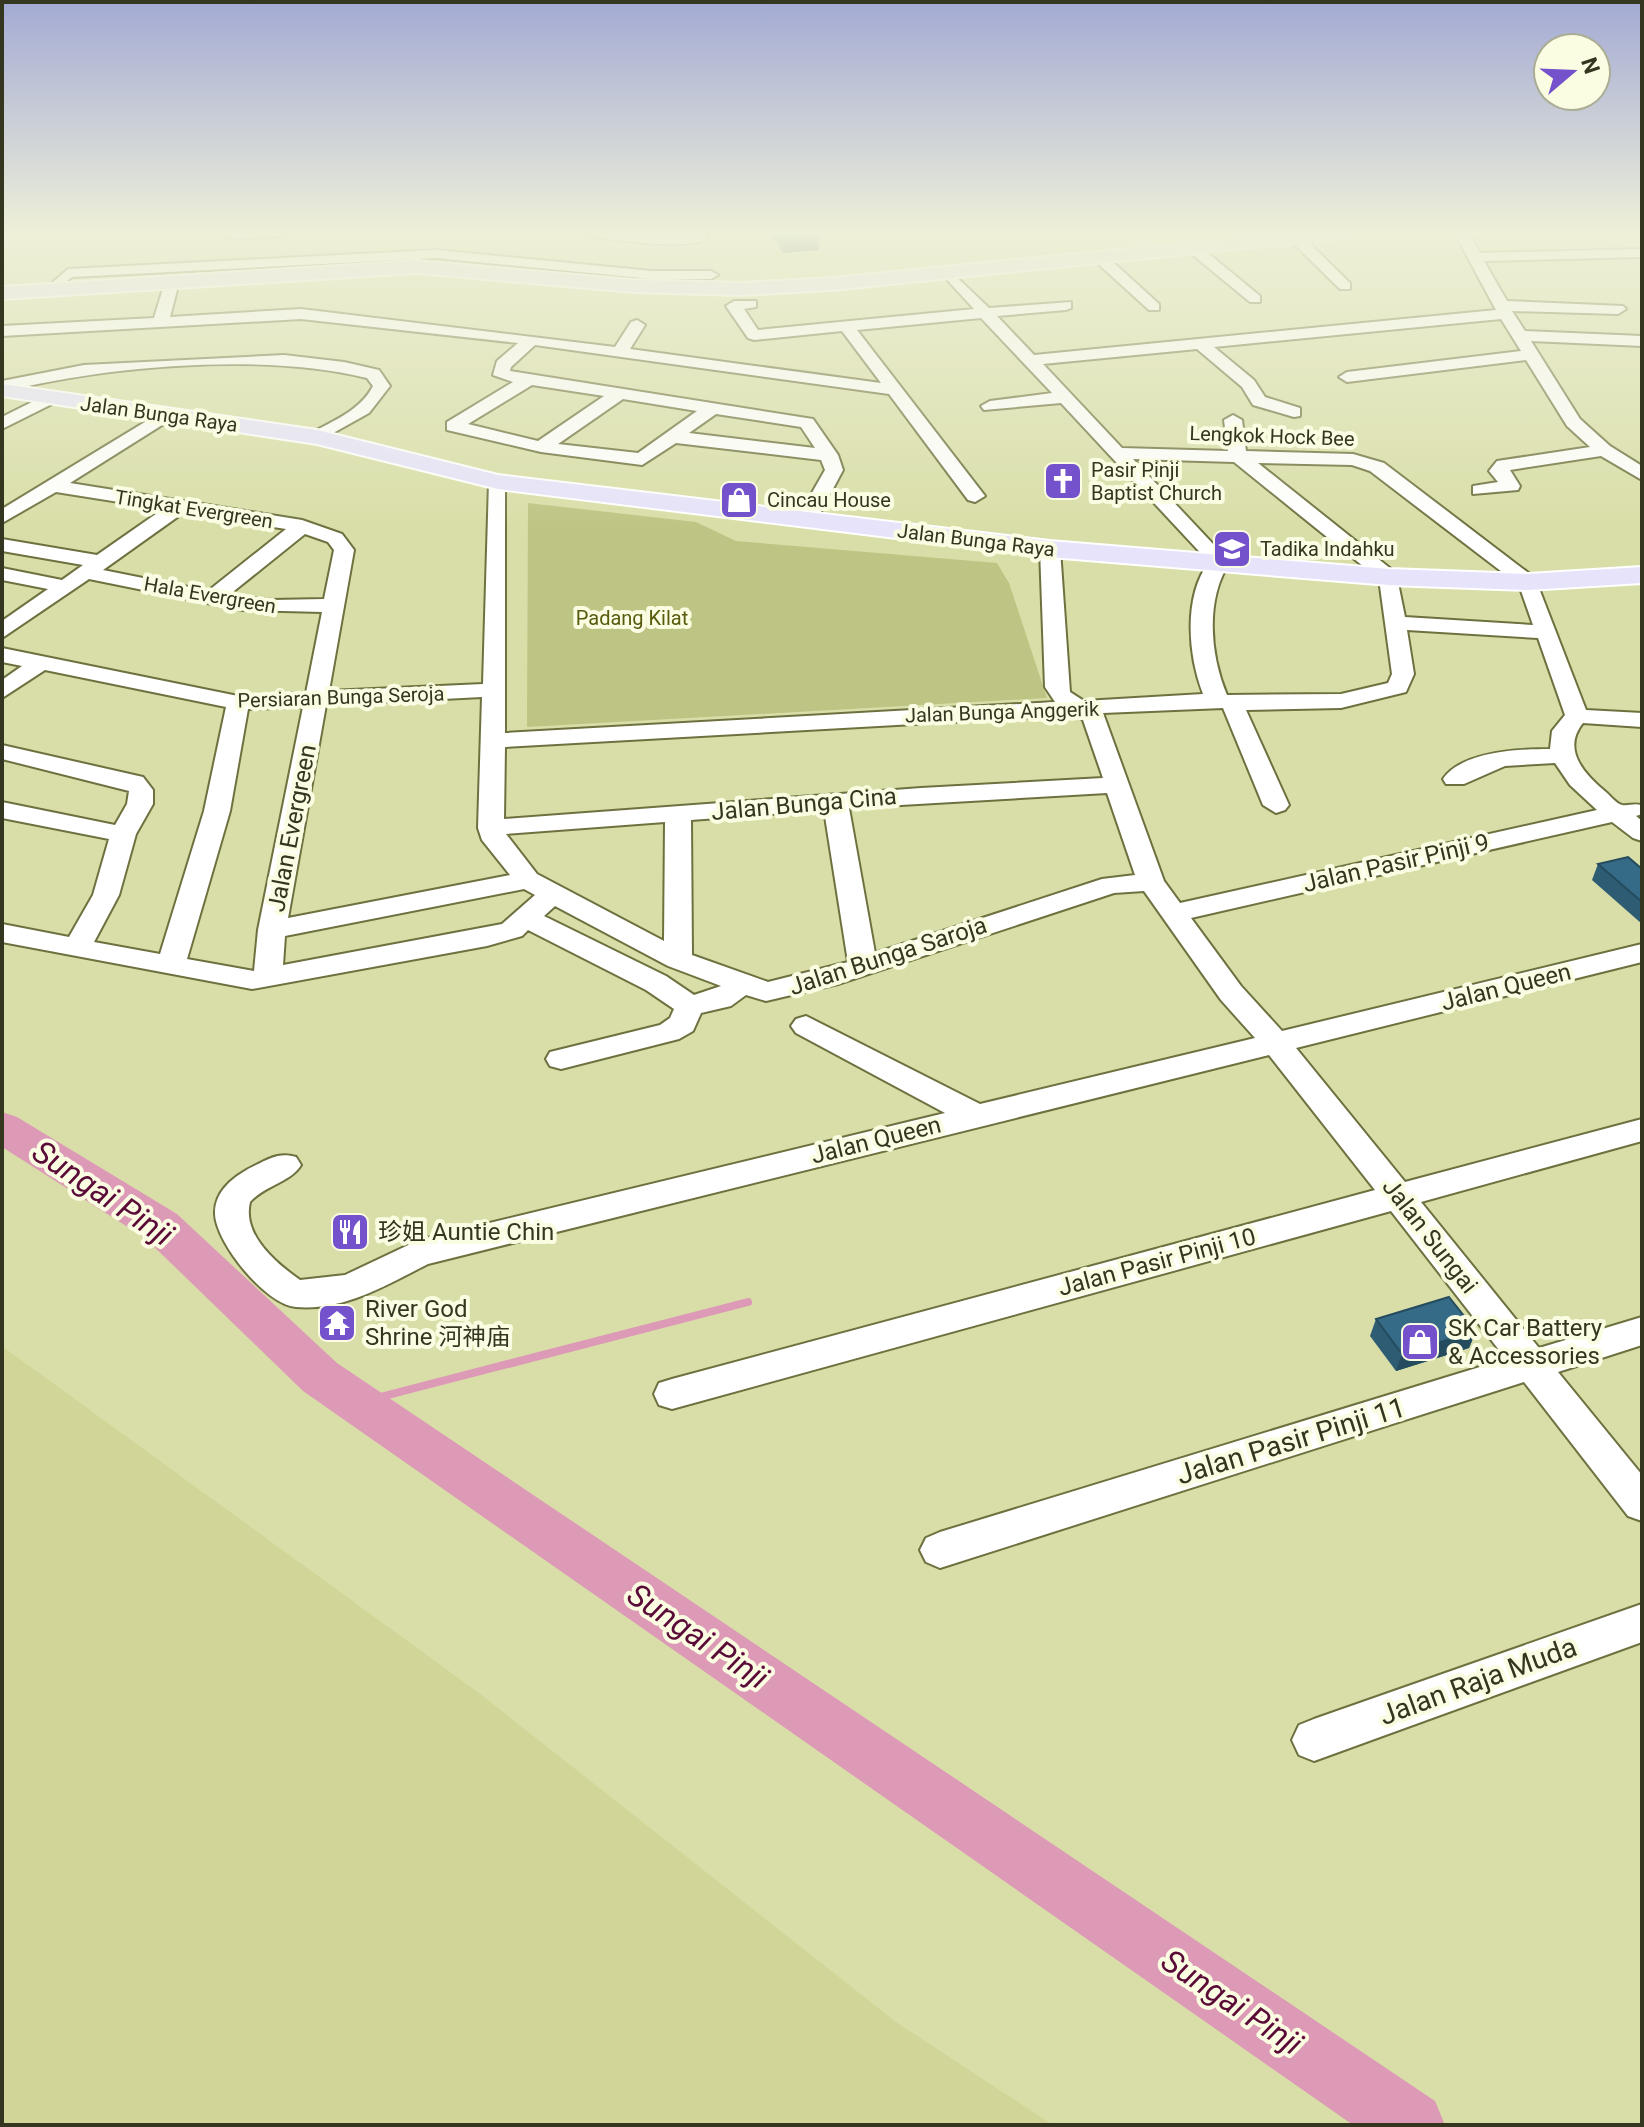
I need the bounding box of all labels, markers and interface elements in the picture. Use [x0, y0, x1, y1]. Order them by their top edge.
north arrow [1532, 32, 1612, 112]
text: N [1576, 54, 1605, 77]
street label: Jalan Bunga Raya [79, 391, 239, 437]
street label: Lengkok Hock Bee [1189, 421, 1355, 451]
place label: Pasir Pinji Baptist Church [1091, 458, 1222, 505]
church icon: Pasir Pinji Baptist Church [1042, 460, 1084, 502]
shop icon: Cincau House [718, 479, 760, 521]
street label: Tingkat Evergreen [113, 485, 275, 533]
place label: Cincau House [767, 488, 891, 512]
street label: Jalan Bunga Raya [896, 518, 1056, 562]
school or university icon: Tadika Indahku [1211, 528, 1253, 570]
place label: Tadika Indahku [1260, 537, 1395, 561]
street label: Hala Evergreen [142, 572, 278, 618]
park label: Padang Kilat [576, 606, 688, 630]
street label: Persiaran Bunga Seroja [237, 681, 445, 713]
street label: Jalan Bunga Anggerik [905, 697, 1100, 727]
street label: Jalan Evergreen [262, 742, 322, 914]
street label: Jalan Bunga Cina [710, 782, 898, 826]
street label: Jalan Pasir Pinji 9 [1300, 828, 1492, 898]
street label: Jalan Bunga Saroja [786, 911, 990, 1001]
street label: Jalan Queen [1438, 957, 1574, 1017]
street label: Jalan Queen [808, 1110, 944, 1170]
water label: Sungai Pinji [25, 1132, 181, 1254]
street label: Jalan Sungai [1377, 1173, 1483, 1299]
restaurant icon: 珍姐 Auntie Chin [329, 1211, 371, 1253]
place label: 珍姐 Auntie Chin [378, 1218, 554, 1246]
street label: Jalan Pasir Pinji 10 [1055, 1222, 1259, 1302]
place label: River God Shrine 河神庙 [365, 1295, 510, 1351]
temple icon: River God Shrine 河神庙 [316, 1302, 358, 1344]
place label: SK Car Battery & Accessories [1448, 1314, 1603, 1370]
shop icon: SK Car Battery & Accessories [1399, 1321, 1441, 1363]
street label: Jalan Pasir Pinji 11 [1173, 1391, 1409, 1491]
water label: Sungai Pinji [620, 1575, 776, 1697]
street label: Jalan Raja Muda [1375, 1630, 1581, 1732]
water label: Sungai Pinji [1154, 1941, 1310, 2063]

